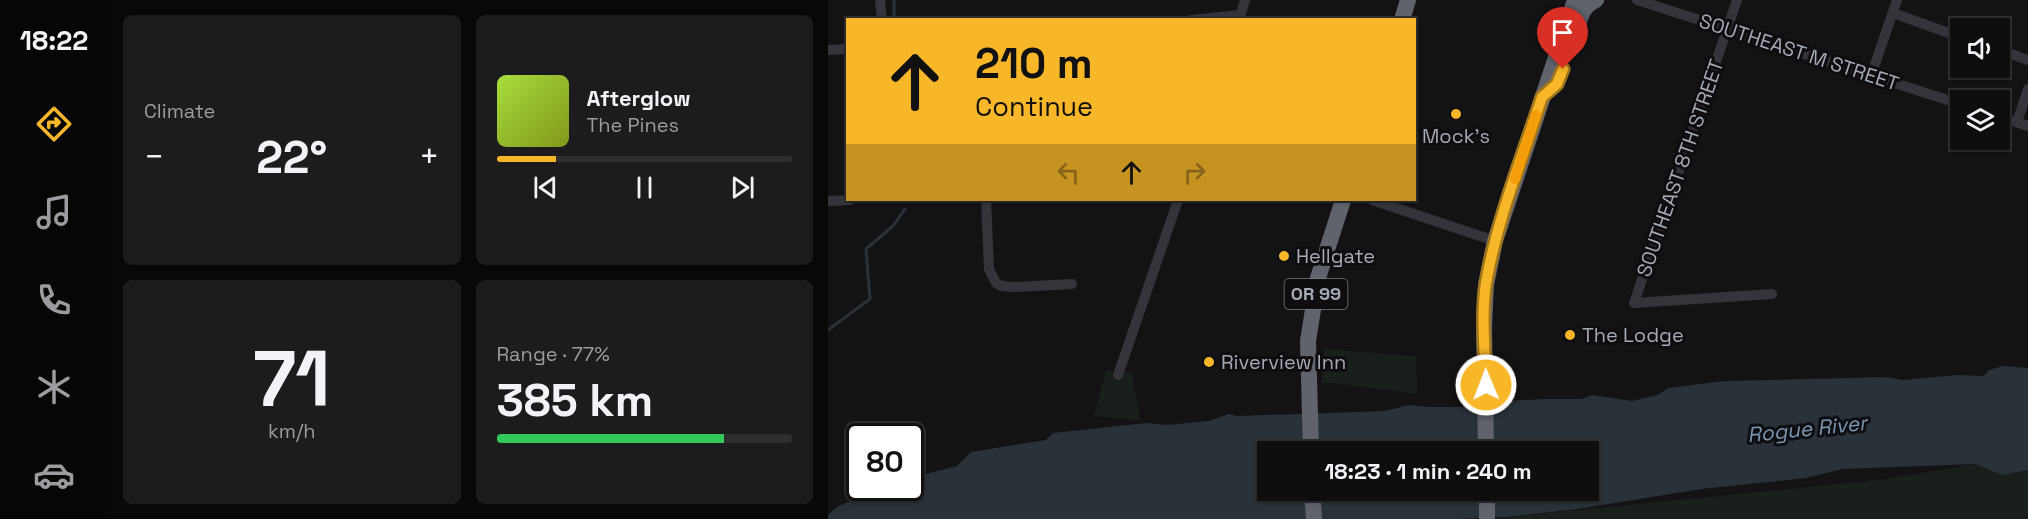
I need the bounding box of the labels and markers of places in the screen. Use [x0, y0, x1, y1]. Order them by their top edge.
pin [1537, 7, 1588, 69]
marker: Mock's [1449, 107, 1463, 121]
place label: Mock's [1422, 123, 1490, 149]
place label: Hellgate [1296, 243, 1375, 269]
marker: Hellgate [1277, 249, 1291, 263]
place label: The Lodge [1582, 322, 1684, 348]
marker: The Lodge [1563, 328, 1577, 342]
place label: Riverview Inn [1221, 349, 1346, 375]
marker: Riverview Inn [1202, 355, 1216, 369]

